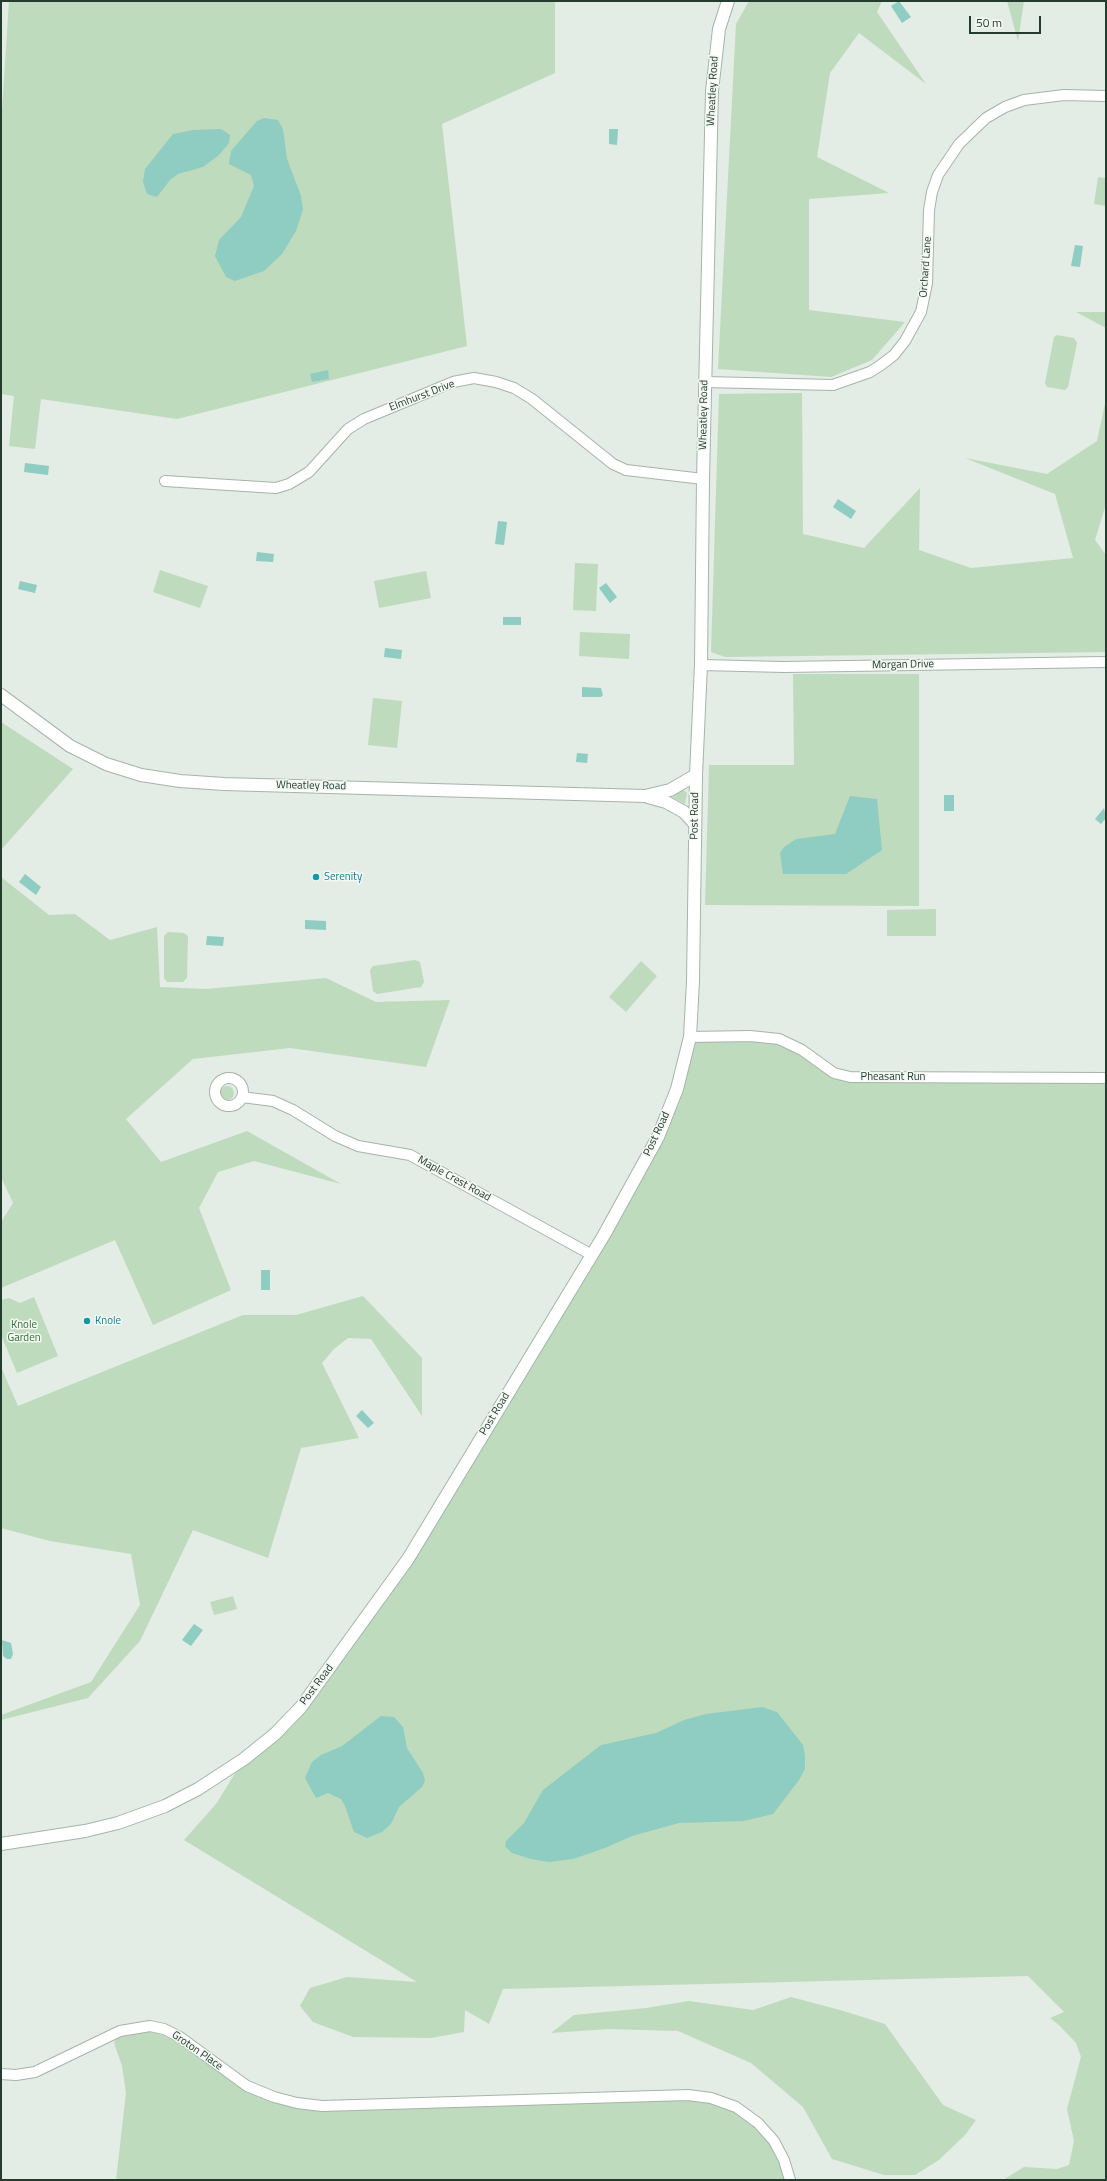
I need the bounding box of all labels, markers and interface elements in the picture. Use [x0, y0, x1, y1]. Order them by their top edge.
scale bar [971, 8, 1043, 34]
text: 50 m [976, 13, 1002, 32]
street label: Wheatley Road [705, 56, 721, 126]
street label: Orchard Lane [917, 236, 935, 298]
street label: Elmhurst Drive [388, 378, 456, 414]
street label: Wheatley Road [697, 380, 711, 450]
street label: Morgan Drive [872, 658, 934, 672]
street label: Wheatley Road [276, 779, 346, 793]
street label: Post Road [688, 792, 702, 840]
place label: Serenity [324, 870, 362, 884]
marker: Serenity [311, 872, 321, 882]
street label: Pheasant Run [861, 1070, 925, 1084]
street label: Post Road [641, 1110, 673, 1158]
street label: Maple Crest Road [415, 1153, 493, 1205]
place label: Knole [95, 1314, 121, 1328]
marker: Knole [82, 1316, 92, 1326]
park label: Knole Garden [7, 1318, 41, 1344]
street label: Post Road [477, 1390, 513, 1438]
street label: Post Road [297, 1662, 337, 1708]
street label: Groton Place [169, 2029, 225, 2073]

